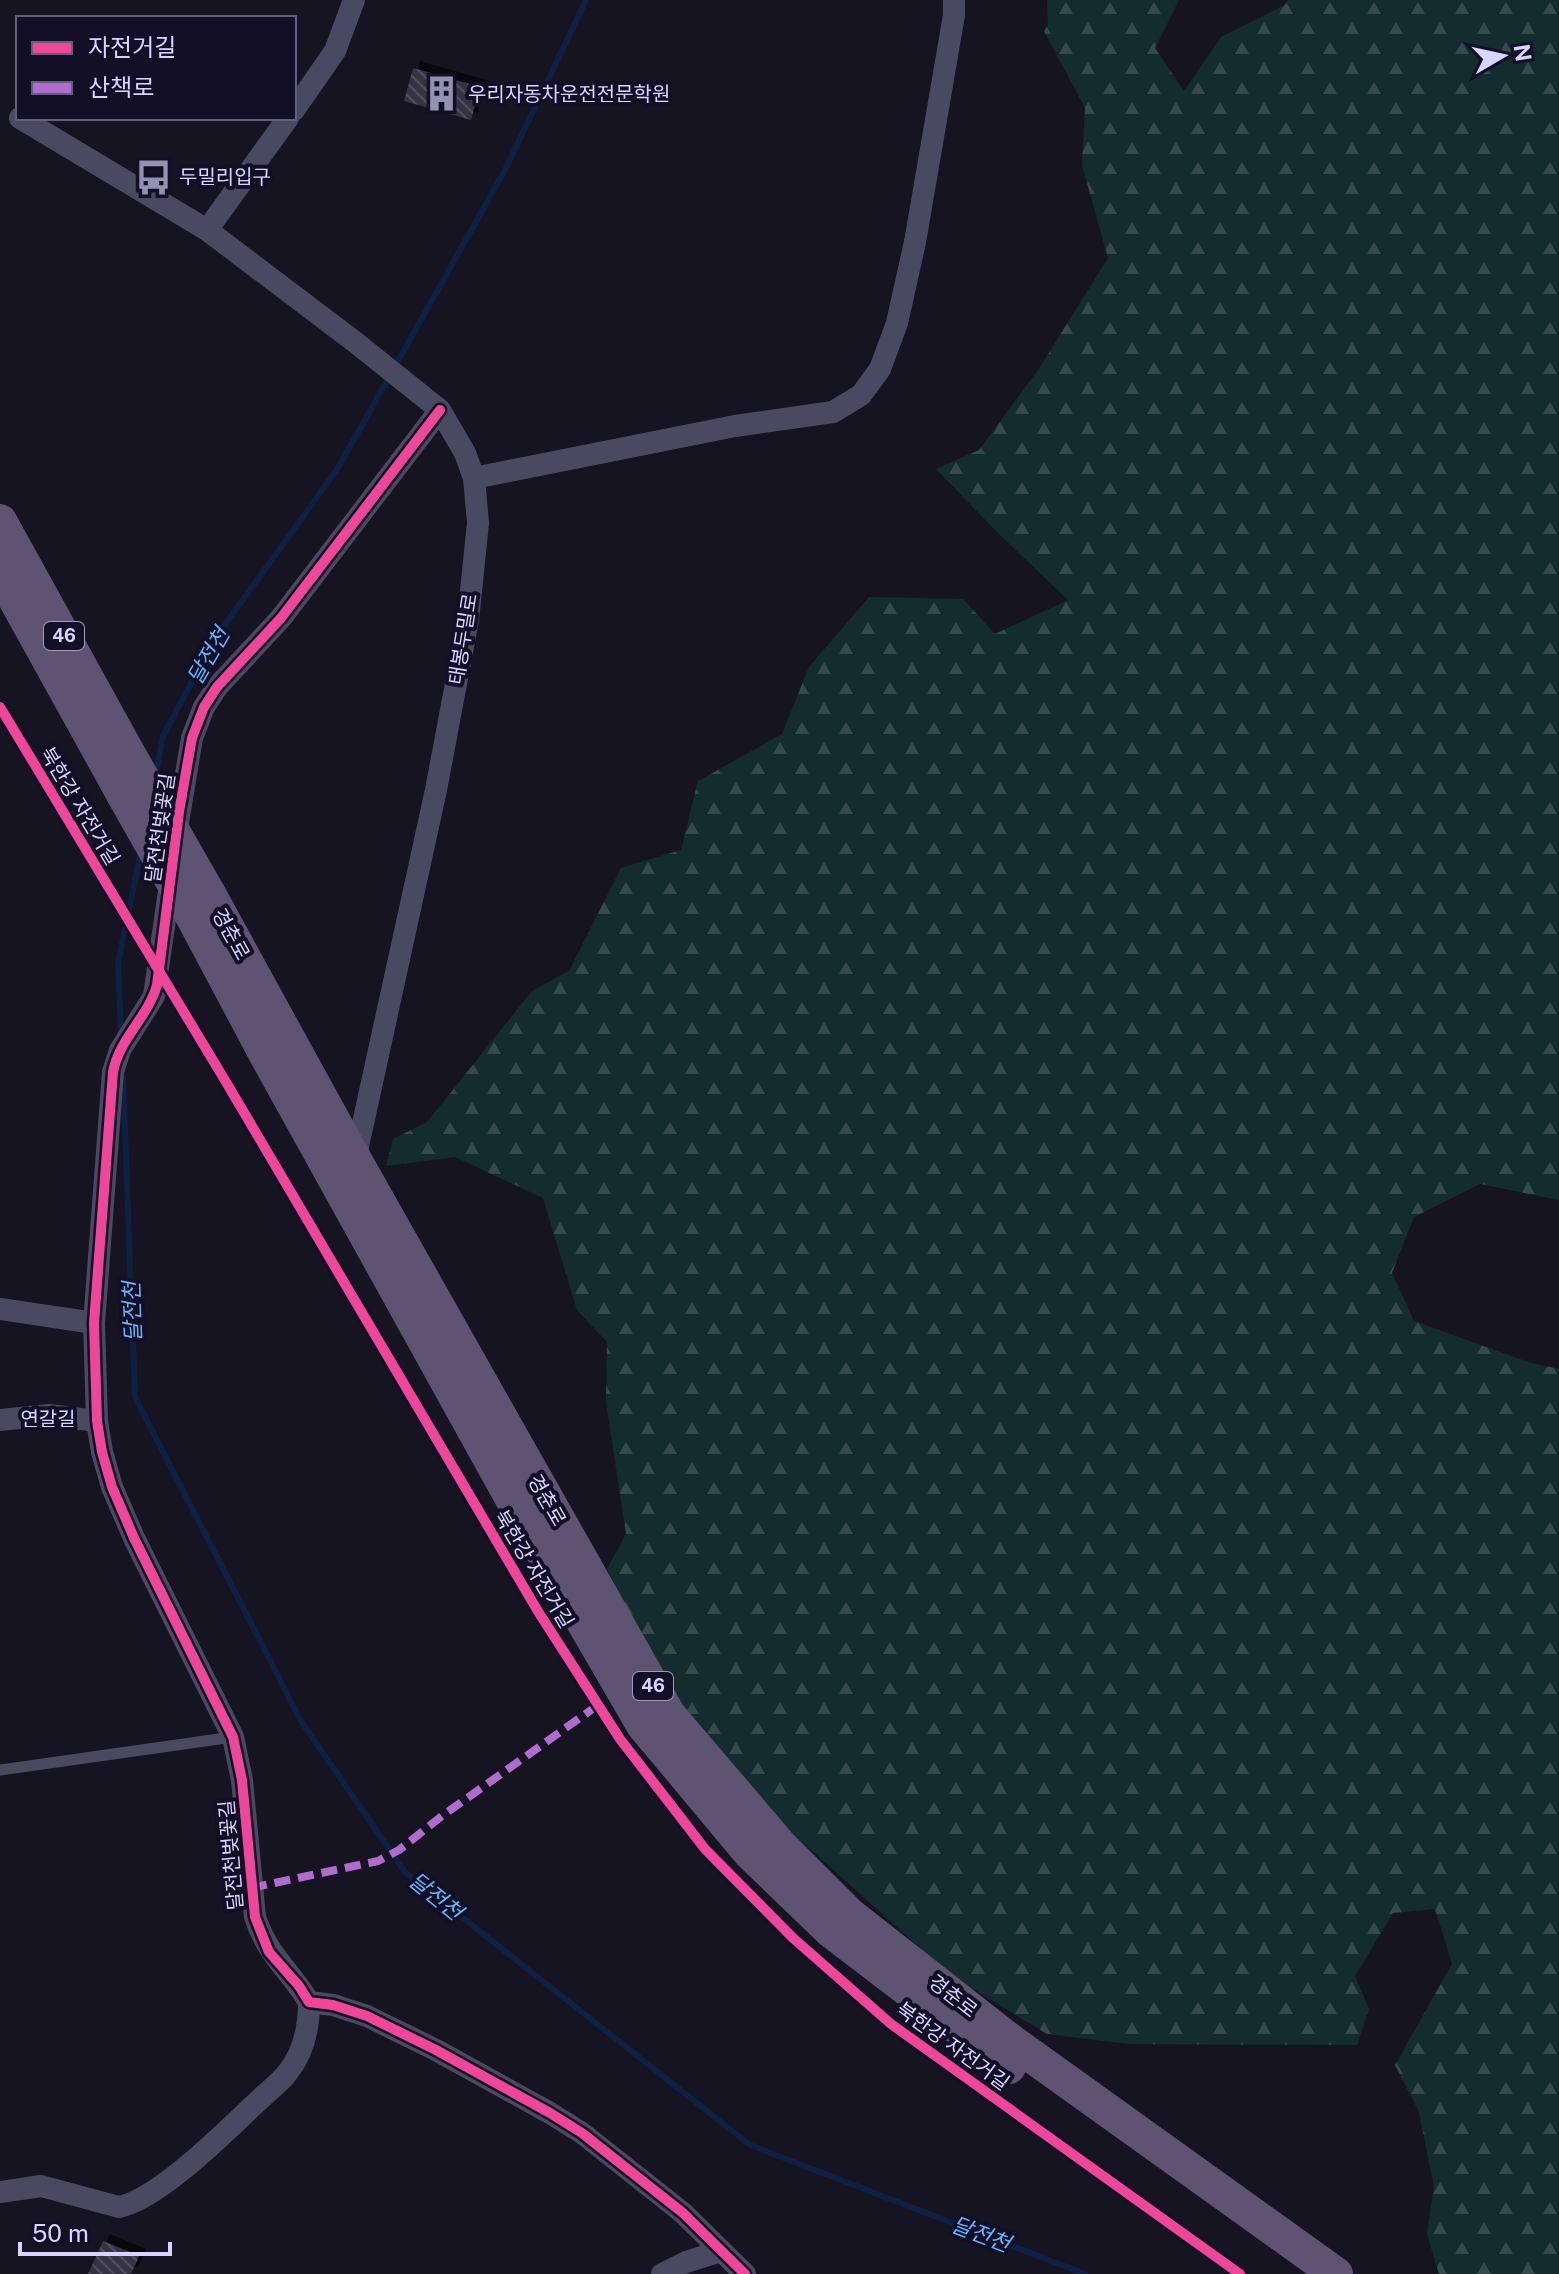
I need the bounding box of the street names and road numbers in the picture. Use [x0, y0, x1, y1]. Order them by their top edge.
street label: 태봉두밀로 [444, 592, 482, 686]
road number: 46 [44, 622, 84, 650]
street label: 북한강 자전거길 [35, 743, 125, 869]
street label: 달전천벚꽃길 [140, 772, 180, 884]
street label: 경춘로 [207, 904, 255, 964]
street label: 연갈길 [20, 1407, 76, 1431]
street label: 경춘로 [523, 1470, 571, 1530]
street label: 북한강 자전거길 [489, 1506, 579, 1632]
road number: 46 [633, 1672, 673, 1700]
street label: 달전천벚꽃길 [214, 1799, 248, 1911]
street label: 경춘로 [924, 1970, 982, 2022]
street label: 북한강 자전거길 [892, 1997, 1014, 2095]

